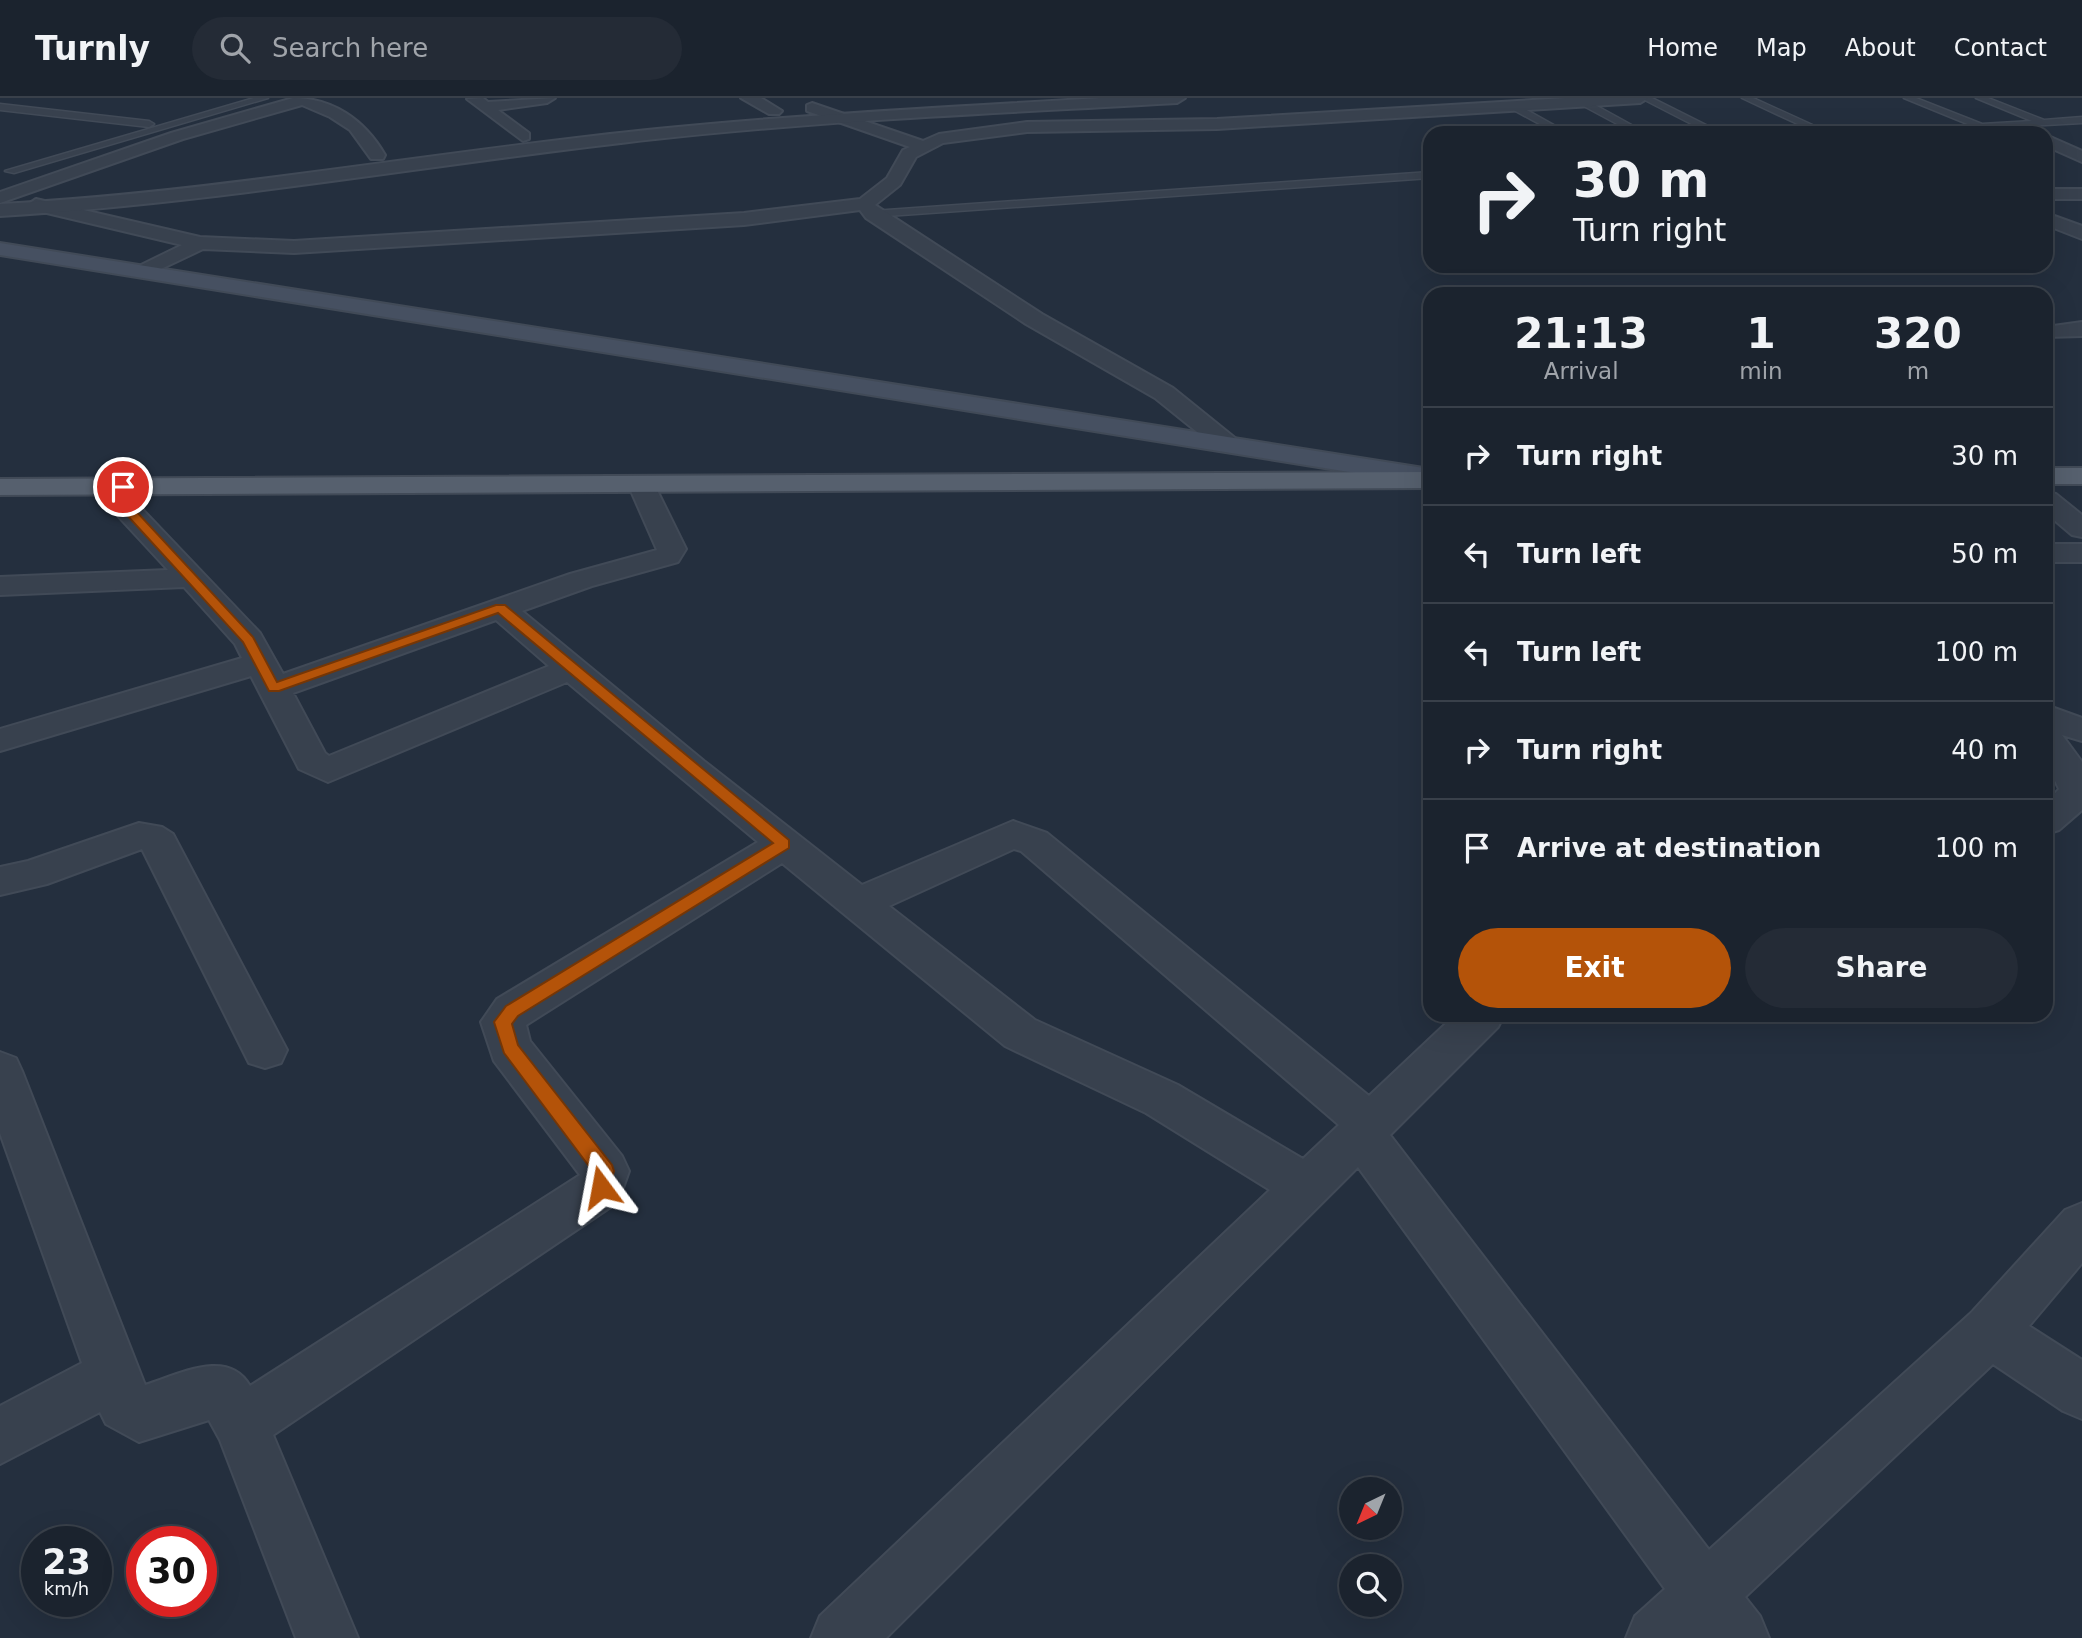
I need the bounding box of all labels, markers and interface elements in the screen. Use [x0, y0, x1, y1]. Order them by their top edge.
search box [192, 17, 682, 80]
text: Turnly [35, 29, 150, 68]
icon: search [216, 29, 254, 67]
text: Search here [272, 33, 428, 63]
text: Home [1647, 34, 1718, 62]
text: Map [1756, 34, 1807, 62]
text: About [1845, 34, 1916, 62]
text: Contact [1954, 34, 2047, 62]
text: 30 m [1573, 152, 1709, 209]
icon: right [1458, 154, 1549, 245]
text: Turn right [1573, 211, 1726, 249]
text: 21:13 [1514, 309, 1648, 358]
text: 1 [1746, 309, 1776, 358]
text: 320 [1874, 309, 1962, 358]
text: Arrival [1544, 358, 1619, 384]
text: min [1739, 358, 1783, 384]
text: m [1907, 358, 1929, 384]
icon: right [1458, 437, 1496, 475]
text: Turn right [1517, 441, 1662, 471]
text: 30 m [1951, 441, 2018, 471]
pin [93, 457, 153, 517]
icon: arrive [104, 468, 142, 506]
icon: left [1458, 535, 1496, 573]
text: Turn left [1517, 539, 1641, 569]
text: 50 m [1951, 539, 2018, 569]
icon: left [1458, 633, 1496, 671]
text: Turn left [1517, 637, 1641, 667]
text: 100 m [1935, 637, 2018, 667]
icon: right [1458, 731, 1496, 769]
text: Turn right [1517, 735, 1662, 765]
text: 40 m [1951, 735, 2018, 765]
icon: arrive [1458, 829, 1496, 867]
text: Arrive at destination [1517, 833, 1821, 863]
text: 100 m [1935, 833, 2018, 863]
button: Exit [1458, 928, 1731, 1008]
button: Share [1745, 928, 2018, 1008]
position arrow [564, 1150, 638, 1224]
north arrow [1339, 1477, 1402, 1540]
map controls [1339, 1477, 1402, 1617]
speed limit sign: 30 [126, 1526, 217, 1617]
text: 23 [42, 1542, 91, 1582]
button: search [1339, 1554, 1402, 1617]
text: km/h [44, 1578, 89, 1599]

